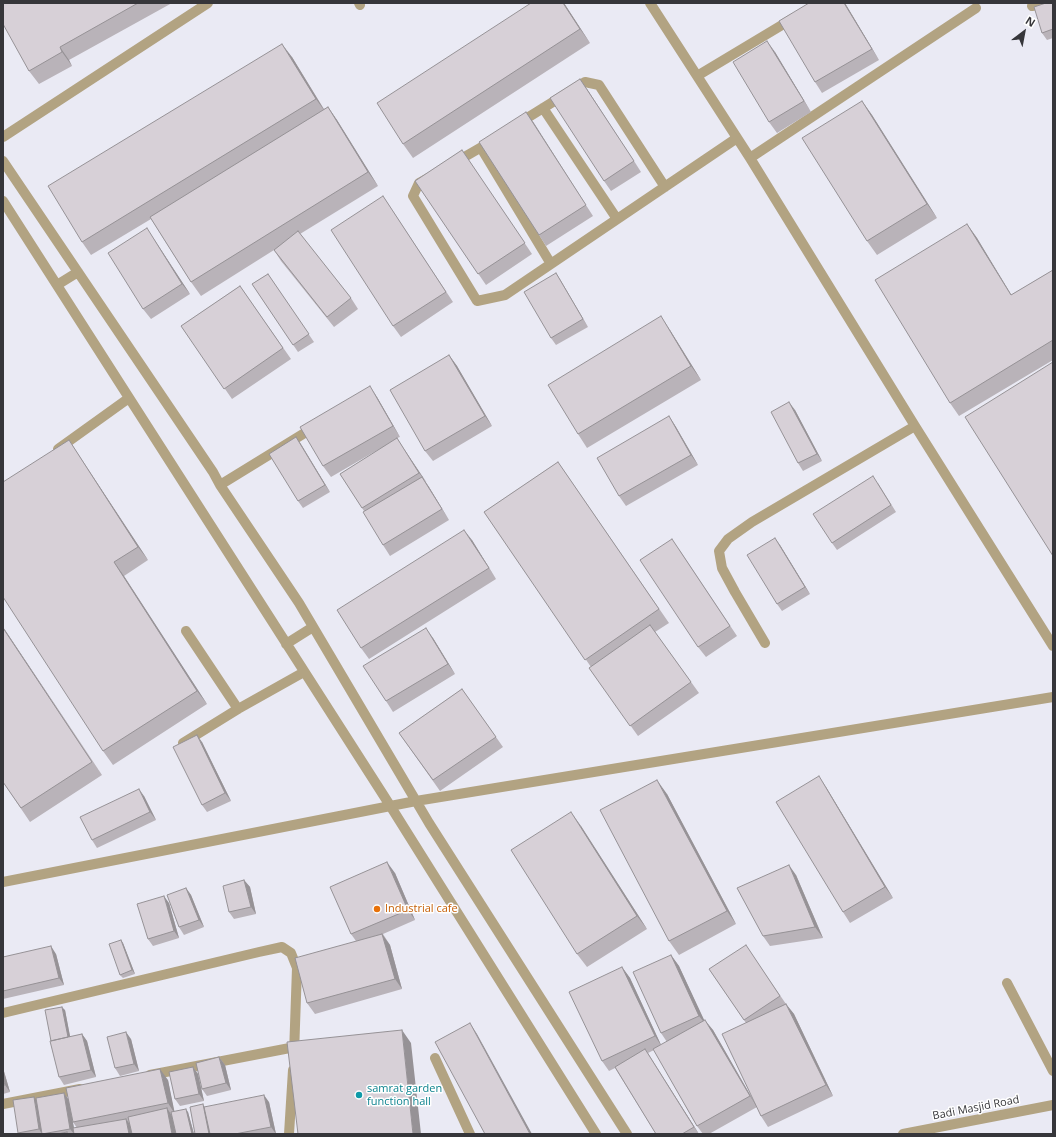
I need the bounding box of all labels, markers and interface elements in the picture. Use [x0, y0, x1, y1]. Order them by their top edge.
north arrow [1004, 12, 1044, 52]
text: N [1023, 13, 1038, 30]
place label: Industrial cafe [385, 902, 458, 916]
marker: Industrial cafe [372, 904, 382, 914]
place label: samrat garden function hall [367, 1082, 442, 1108]
marker: samrat garden function hall [354, 1090, 364, 1100]
street label: Badi Masjid Road [931, 1093, 1021, 1123]

